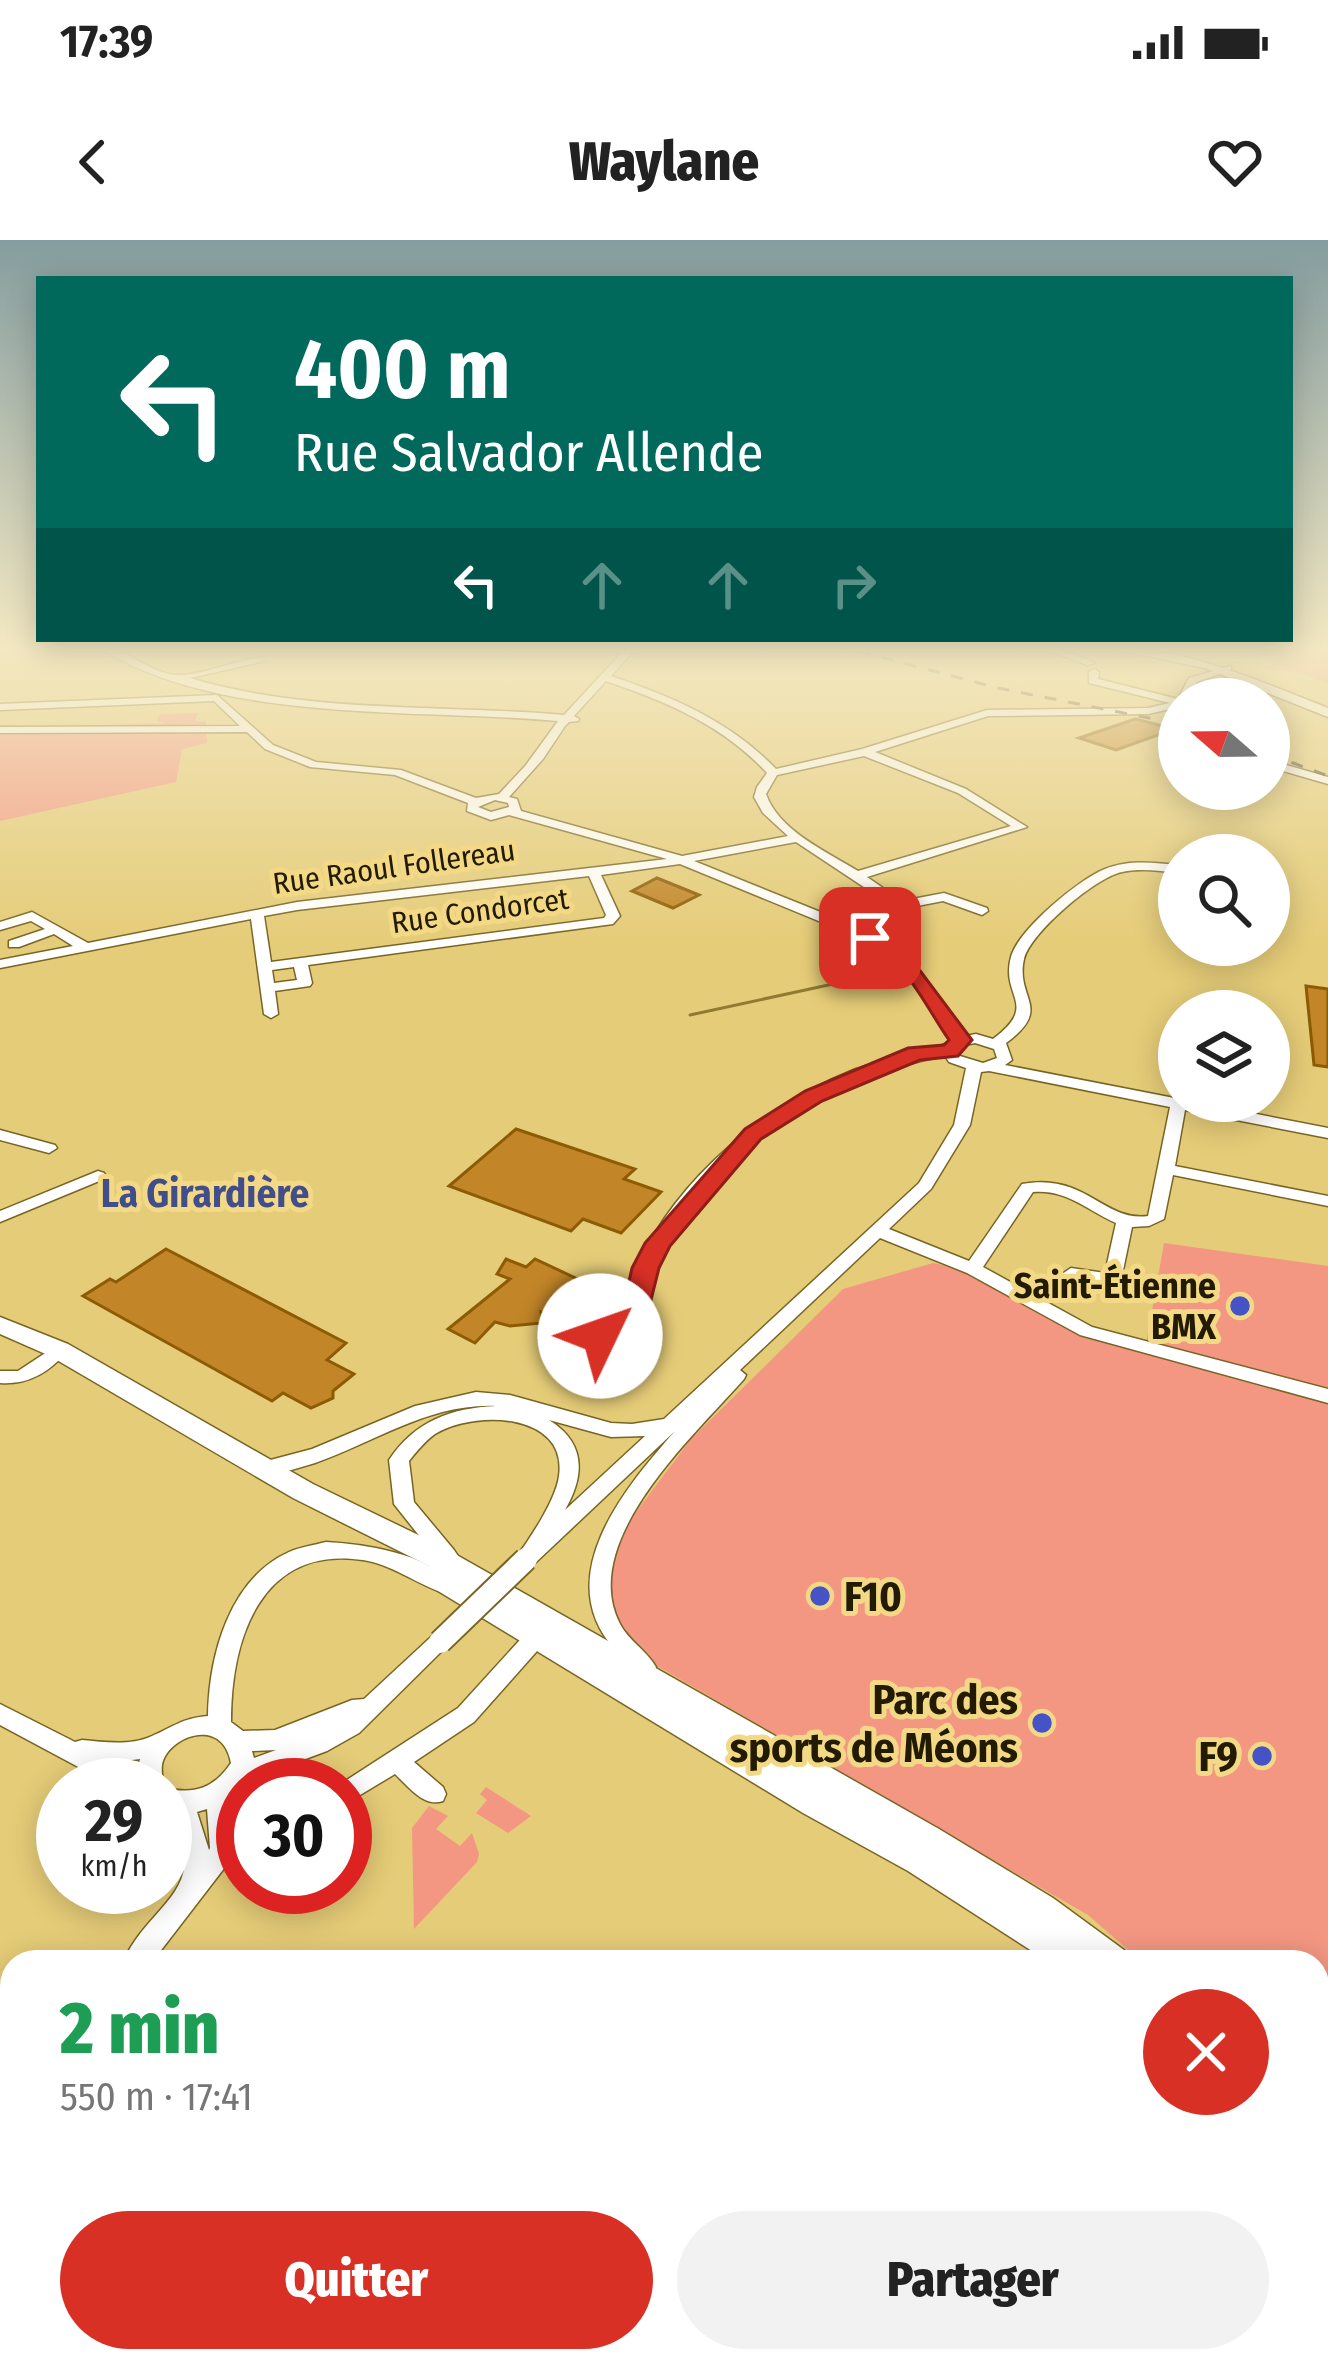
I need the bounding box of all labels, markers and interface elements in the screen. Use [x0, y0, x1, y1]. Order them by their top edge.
text: 17:39 [60, 15, 153, 69]
icon: back [60, 129, 126, 195]
icon: heart [1202, 129, 1268, 195]
text: Waylane [569, 130, 759, 194]
text: 400 m [294, 319, 510, 420]
icon: left [96, 324, 252, 480]
text: Rue Salvador Allende [294, 421, 763, 485]
icon: left [443, 552, 509, 618]
icon: ahead [569, 552, 635, 618]
icon: ahead [695, 552, 761, 618]
icon: right [821, 552, 887, 618]
north arrow [1158, 678, 1290, 810]
map controls [1158, 678, 1290, 1122]
street label: Rue Raoul Follereau [271, 832, 517, 902]
button: search [1158, 834, 1290, 966]
street label: Rue Condorcet [389, 881, 571, 941]
pin [819, 887, 921, 989]
icon: arrive [837, 905, 903, 971]
button: layers [1158, 990, 1290, 1122]
district label: La Girardière [101, 1171, 309, 1217]
place label: Saint-Étienne BMX [1014, 1263, 1217, 1349]
position arrow [537, 1273, 663, 1399]
marker: Saint-Étienne BMX [1227, 1293, 1253, 1319]
place label: F10 [844, 1572, 902, 1622]
marker: F10 [807, 1583, 833, 1609]
place label: Parc des sports de Méons [730, 1675, 1018, 1773]
marker: Parc des sports de Méons [1029, 1710, 1055, 1736]
place label: F9 [1199, 1732, 1238, 1782]
marker: F9 [1249, 1743, 1275, 1769]
speed limit sign: 30 [216, 1758, 372, 1914]
text: 29 [85, 1785, 143, 1857]
text: km/h [81, 1848, 147, 1884]
text: 2 min [60, 1986, 219, 2072]
button: close [1143, 1989, 1269, 2115]
text: 550 m · 17:41 [60, 2074, 253, 2120]
button: Quitter [60, 2211, 653, 2349]
button: Partager [677, 2211, 1269, 2349]

